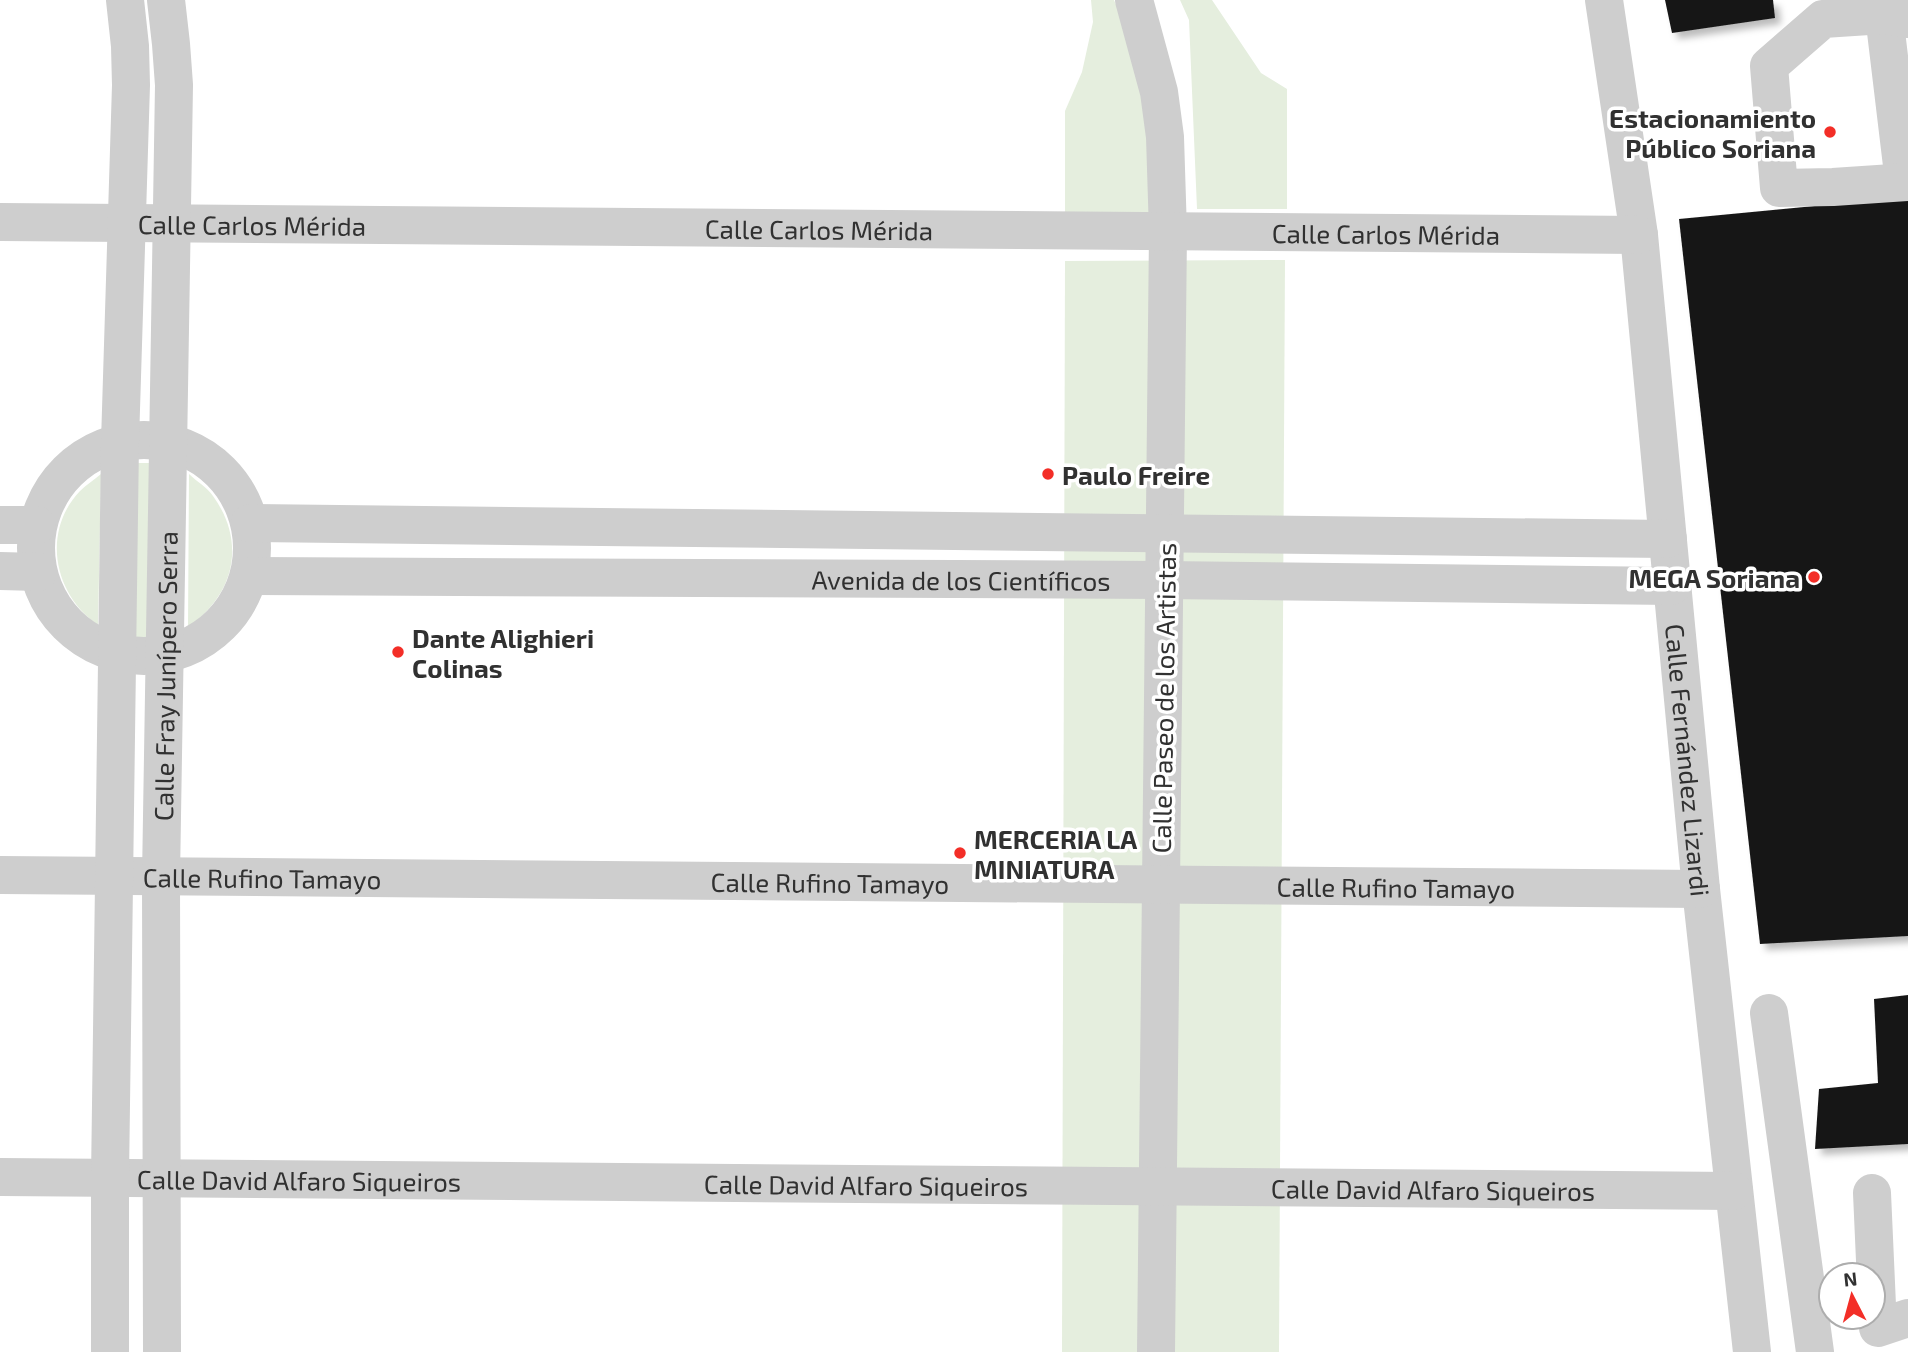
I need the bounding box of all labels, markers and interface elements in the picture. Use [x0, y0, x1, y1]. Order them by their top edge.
place label: Estacionamiento Público Soriana [1609, 102, 1816, 163]
marker: Estacionamiento Público Soriana [1822, 124, 1838, 140]
street label: Calle Carlos Mérida [138, 208, 366, 240]
street label: Calle Carlos Mérida [705, 212, 933, 245]
street label: Calle Carlos Mérida [1272, 217, 1500, 249]
place label: Paulo Freire [1062, 459, 1210, 490]
marker: Paulo Freire [1040, 466, 1056, 482]
street label: Calle Fray Junípero Serra [146, 531, 182, 821]
street label: Calle Paseo de los Artistas [1145, 542, 1181, 854]
place label: MEGA Soriana [1628, 562, 1800, 593]
street label: Avenida de los Científicos [811, 563, 1111, 595]
marker: MEGA Soriana [1806, 569, 1822, 585]
place label: Dante Alighieri Colinas [412, 622, 594, 683]
street label: Calle Fernández Lizardi [1660, 622, 1717, 898]
marker: Dante Alighieri Colinas [390, 644, 406, 660]
place label: MERCERIA LA MINIATURA [974, 823, 1137, 884]
marker: MERCERIA LA MINIATURA [952, 845, 968, 861]
street label: Calle Rufino Tamayo [143, 861, 381, 894]
street label: Calle Rufino Tamayo [711, 865, 949, 898]
street label: Calle Rufino Tamayo [1277, 870, 1515, 903]
street label: Calle David Alfaro Siqueiros [137, 1163, 461, 1196]
street label: Calle David Alfaro Siqueiros [704, 1167, 1028, 1201]
street label: Calle David Alfaro Siqueiros [1271, 1172, 1595, 1205]
north arrow [1817, 1261, 1887, 1331]
text: N [1842, 1266, 1858, 1291]

